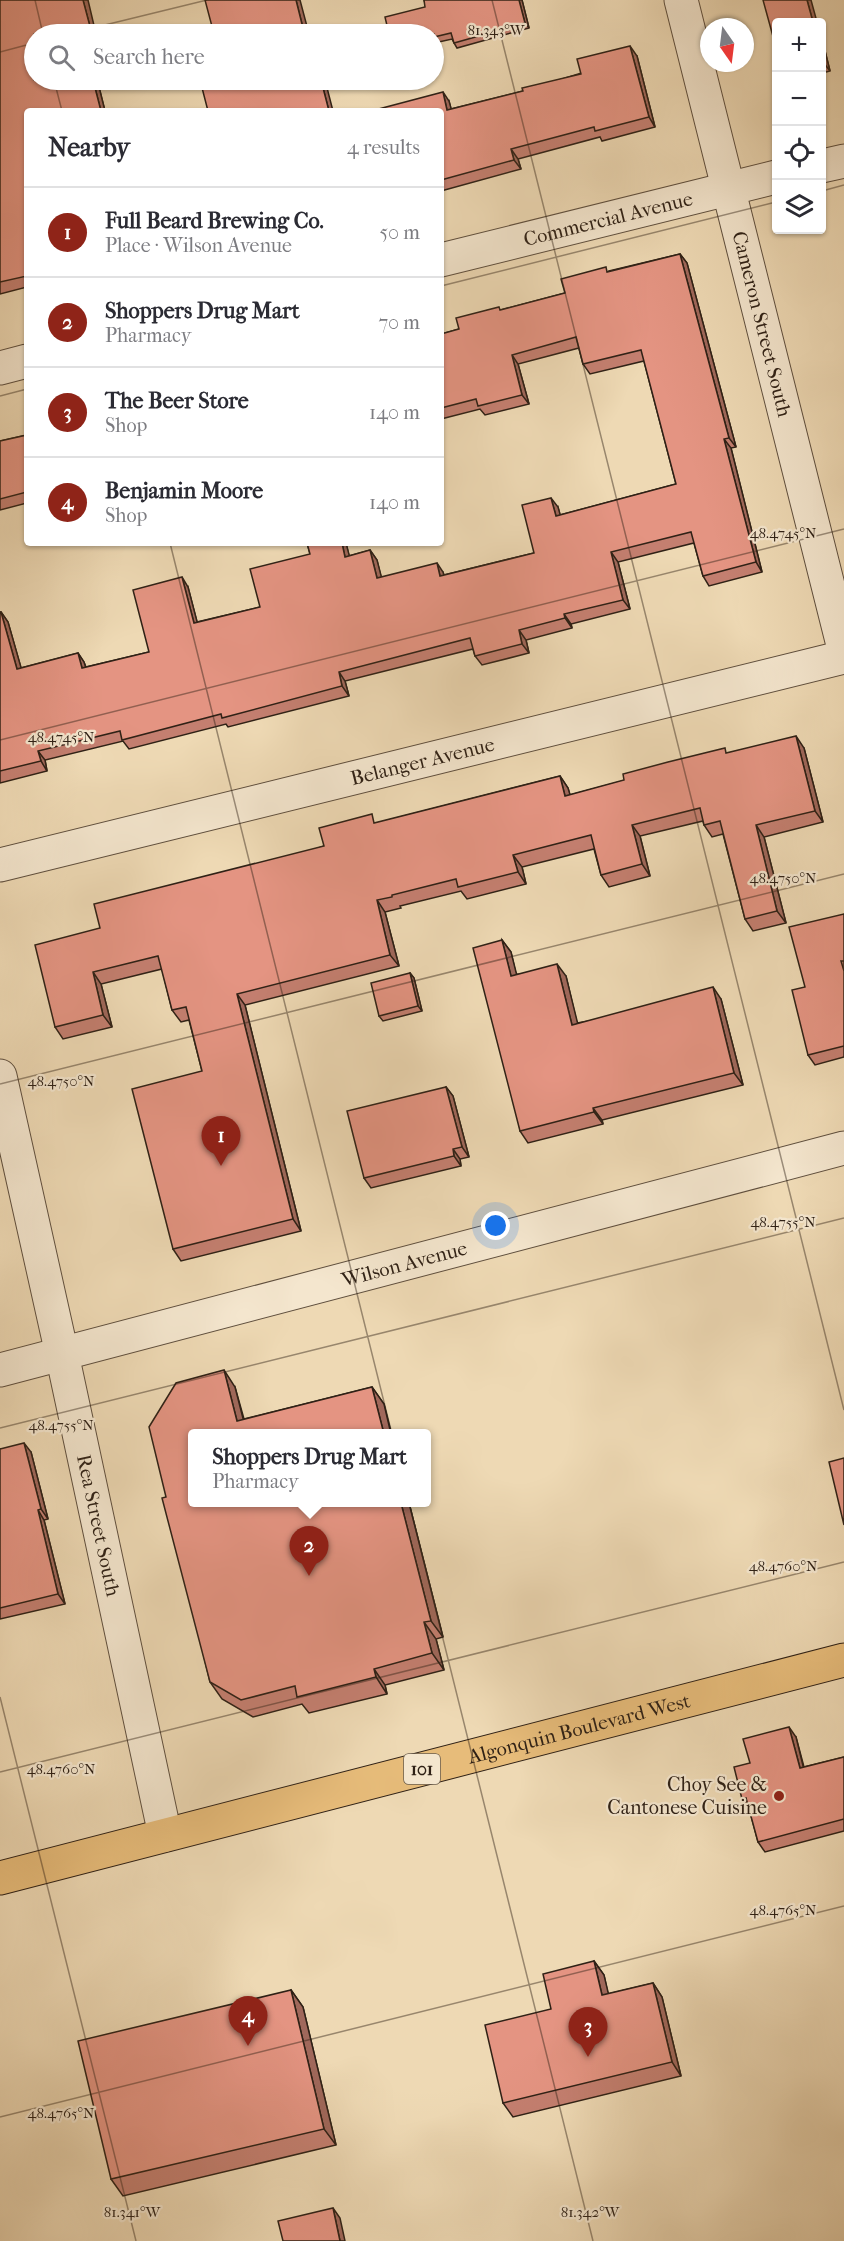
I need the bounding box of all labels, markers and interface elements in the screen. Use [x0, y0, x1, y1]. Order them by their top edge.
north arrow [700, 18, 754, 72]
map controls [772, 18, 826, 234]
button: + [772, 18, 826, 72]
text: 81.343°W [467, 21, 526, 39]
search box [24, 24, 444, 90]
icon: search [45, 41, 78, 74]
text: Search here [93, 44, 205, 70]
button: − [772, 72, 826, 126]
button: locate [772, 126, 826, 180]
text: Nearby [48, 132, 130, 163]
text: 4 results [347, 136, 420, 159]
button: layers [772, 180, 826, 234]
street label: Commercial Avenue [521, 187, 695, 251]
text: Full Beard Brewing Co. [105, 208, 324, 234]
text: 1 [64, 221, 71, 244]
text: 50 m [379, 221, 420, 244]
street label: Cameron Street South [728, 229, 796, 420]
text: Place · Wilson Avenue [105, 234, 292, 257]
text: Shoppers Drug Mart [105, 298, 300, 324]
text: 2 [62, 311, 73, 334]
text: 70 m [378, 311, 420, 334]
text: Pharmacy [105, 324, 191, 347]
text: The Beer Store [105, 388, 249, 414]
text: 3 [63, 401, 72, 424]
text: 140 m [369, 401, 420, 424]
text: Shop [105, 414, 147, 437]
text: Benjamin Moore [105, 478, 263, 504]
text: 4 [62, 491, 73, 514]
text: 140 m [369, 491, 420, 514]
text: Shop [105, 504, 147, 527]
text: 48.4745°N [750, 524, 817, 542]
text: 48.4745°N [28, 728, 95, 746]
street label: Belanger Avenue [348, 733, 497, 790]
text: 48.4750°N [750, 869, 817, 887]
text: 48.4750°N [28, 1072, 95, 1090]
pin: 1 [202, 1116, 240, 1166]
your location [481, 1211, 510, 1240]
text: 48.4755°N [750, 1213, 816, 1231]
street label: Wilson Avenue [338, 1237, 470, 1292]
text: 48.4755°N [28, 1416, 94, 1434]
popup [188, 1429, 431, 1507]
text: Shoppers Drug Mart [212, 1444, 407, 1470]
street label: Rea Street South [72, 1452, 125, 1599]
text: Pharmacy [212, 1470, 299, 1493]
pin: 2 [290, 1526, 328, 1576]
text: 48.4760°N [749, 1557, 818, 1575]
street label: Algonquin Boulevard West [465, 1689, 693, 1769]
road number: 101 [404, 1754, 440, 1784]
text: 48.4760°N [27, 1760, 96, 1778]
place label: Choy See & Cantonese Cuisine [607, 1773, 767, 1819]
marker: Choy See & Cantonese Cuisine [772, 1789, 786, 1803]
text: 48.4765°N [750, 1901, 817, 1919]
pin: 4 [228, 1996, 268, 2046]
pin: 3 [568, 2008, 608, 2057]
text: 48.4765°N [28, 2104, 95, 2122]
text: 81.341°W [104, 2203, 161, 2221]
text: 81.342°W [561, 2203, 621, 2221]

